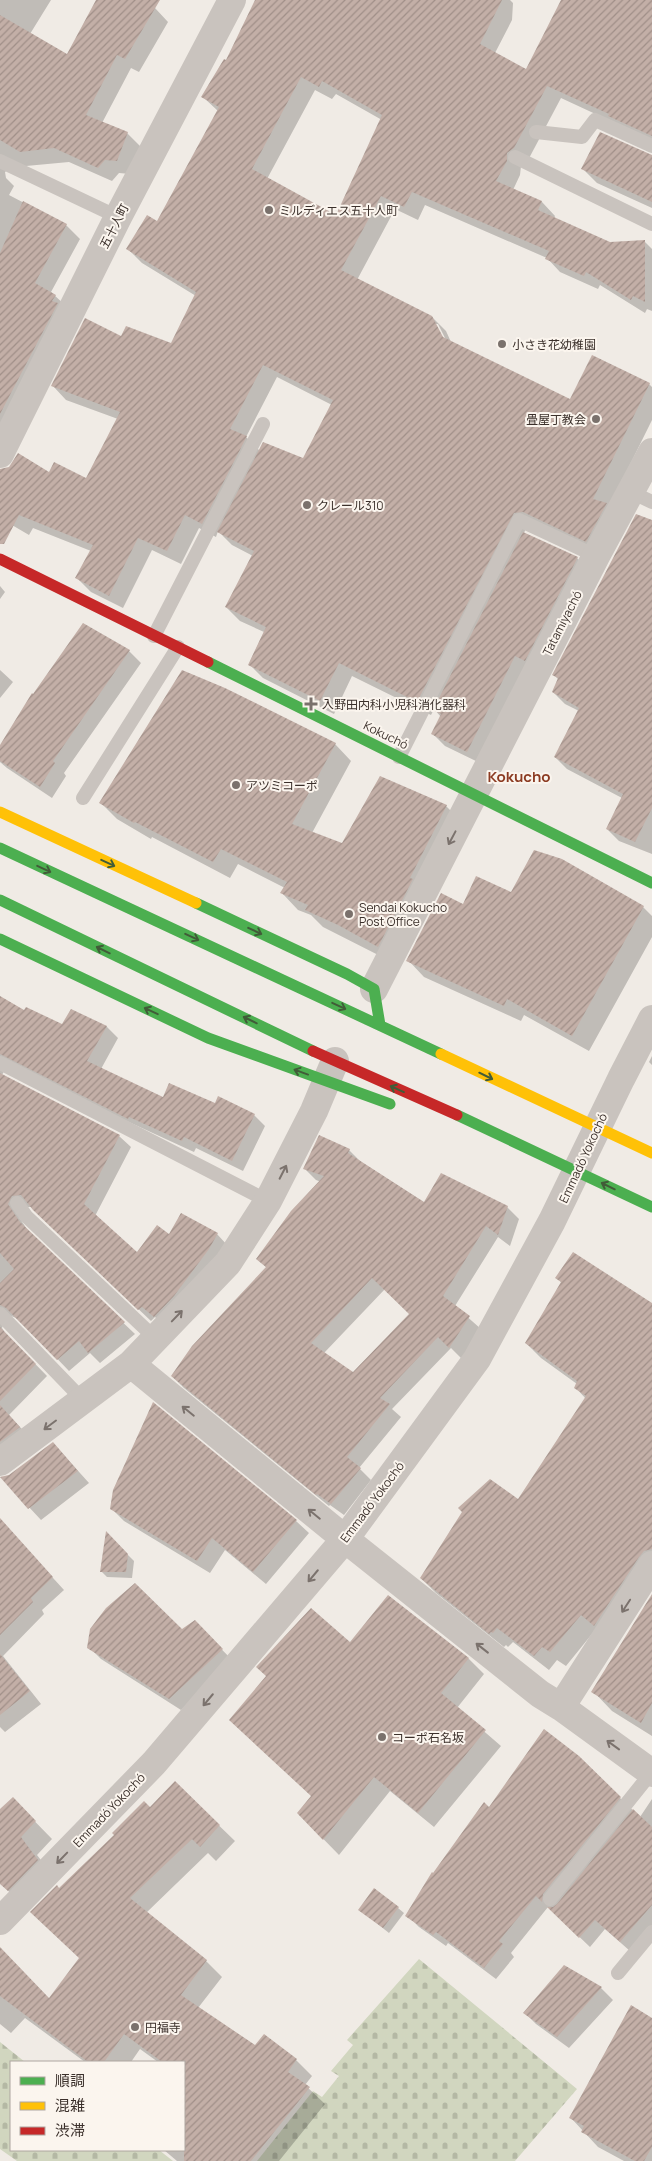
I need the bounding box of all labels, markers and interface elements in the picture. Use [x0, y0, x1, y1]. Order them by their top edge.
street label: 五十人町 [96, 201, 132, 251]
place label: ミルディエス五十人町 [279, 202, 398, 219]
marker: ミルディエス五十人町 [263, 204, 275, 216]
place label: 小さき花幼稚園 [512, 336, 596, 353]
marker: 小さき花幼稚園 [496, 338, 508, 350]
place label: 畳屋丁教会 [526, 411, 586, 428]
marker: 畳屋丁教会 [590, 413, 602, 425]
place label: クレール310 [317, 497, 384, 514]
marker: クレール310 [301, 499, 313, 511]
street label: Tatamiyachó [538, 587, 586, 659]
place label: 入野田内科小児科消化器科 [322, 696, 466, 713]
marker: 入野田内科小児科消化器科 [304, 697, 318, 711]
street label: Kokuchó [361, 717, 411, 753]
district label: Kokucho [487, 766, 551, 787]
place label: アツミコーポ [246, 777, 318, 794]
marker: アツミコーポ [230, 779, 242, 791]
one-way arrow [447, 830, 456, 845]
one-way arrow [100, 858, 115, 868]
one-way arrow [36, 865, 51, 874]
place label: Sendai Kokucho Post Office [359, 899, 447, 930]
marker: Sendai Kokucho Post Office [343, 908, 355, 920]
one-way arrow [247, 927, 262, 937]
one-way arrow [184, 933, 199, 943]
one-way arrow [96, 945, 111, 954]
one-way arrow [331, 1002, 346, 1011]
one-way arrow [144, 1006, 159, 1015]
one-way arrow [243, 1015, 258, 1025]
one-way arrow [294, 1067, 309, 1076]
one-way arrow [478, 1071, 493, 1081]
one-way arrow [390, 1084, 405, 1094]
street label: Emmadó Yokochó [555, 1110, 611, 1206]
one-way arrow [278, 1165, 288, 1180]
one-way arrow [601, 1181, 616, 1190]
one-way arrow [171, 1310, 183, 1322]
one-way arrow [182, 1405, 195, 1417]
one-way arrow [44, 1419, 57, 1430]
street label: Emmadó Yokochó [336, 1458, 408, 1546]
one-way arrow [308, 1509, 321, 1520]
one-way arrow [307, 1570, 319, 1583]
one-way arrow [620, 1599, 631, 1613]
one-way arrow [475, 1643, 489, 1653]
one-way arrow [202, 1693, 213, 1706]
place label: コーポ石名坂 [392, 1729, 464, 1746]
marker: コーポ石名坂 [376, 1731, 388, 1743]
one-way arrow [607, 1739, 620, 1750]
street label: Emmadó Yokochó [69, 1769, 149, 1851]
one-way arrow [56, 1851, 68, 1864]
place label: 円福寺 [145, 2019, 181, 2036]
marker: 円福寺 [129, 2021, 141, 2033]
legend [10, 2061, 185, 2151]
text: 順調 [55, 2070, 85, 2091]
text: 混雑 [55, 2095, 85, 2116]
text: 渋滞 [55, 2120, 85, 2141]

